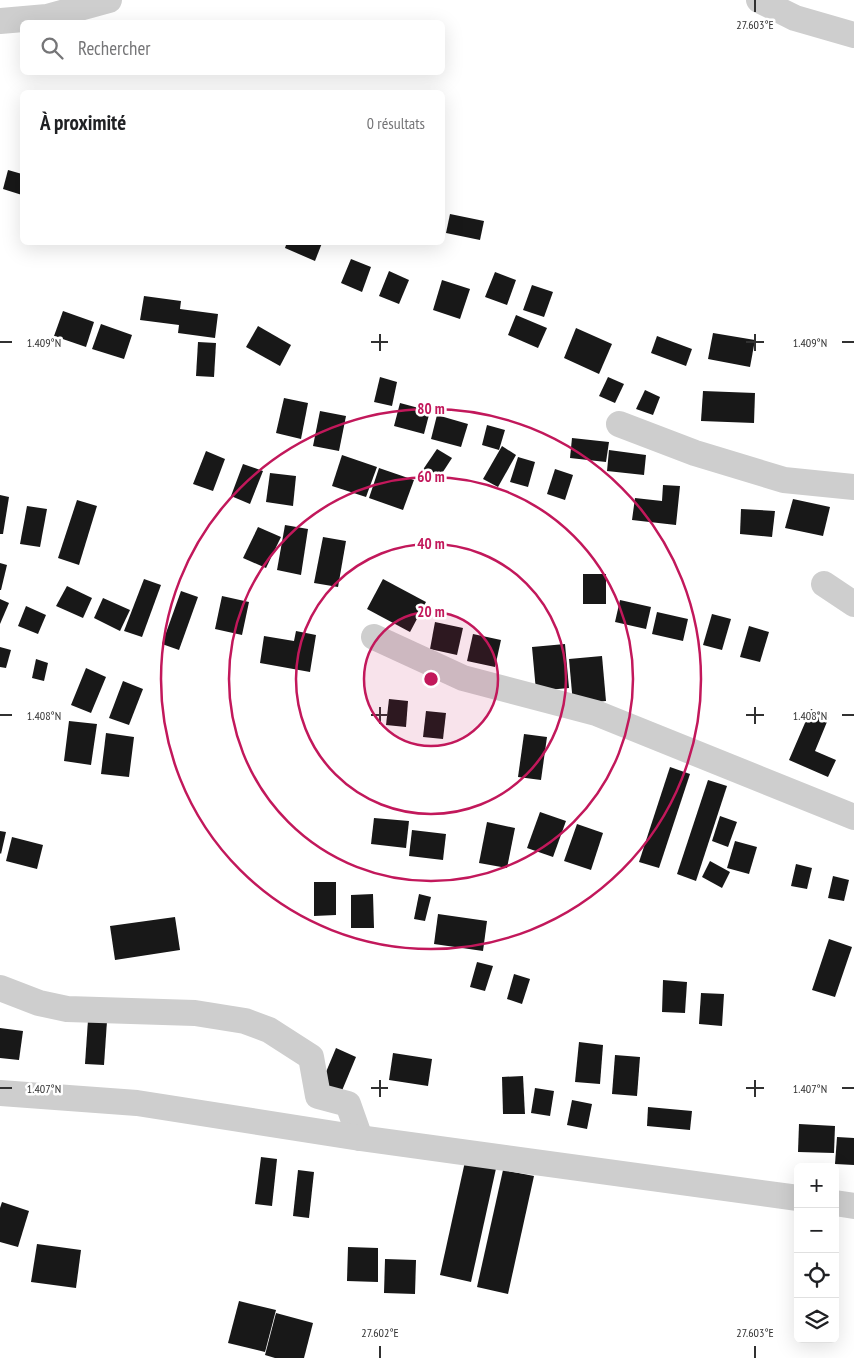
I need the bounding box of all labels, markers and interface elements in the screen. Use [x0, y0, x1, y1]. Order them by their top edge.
text: 27.603°E [736, 17, 774, 32]
search box [20, 20, 445, 75]
icon: search [38, 34, 66, 62]
text: Rechercher [78, 36, 150, 60]
text: À proximité [40, 109, 126, 136]
text: 0 résultats [367, 113, 425, 133]
text: 1.409°N [27, 335, 61, 350]
text: 1.409°N [793, 335, 827, 350]
text: 80 m [417, 399, 445, 418]
text: 60 m [417, 467, 445, 486]
text: 40 m [417, 534, 445, 553]
text: 20 m [417, 602, 445, 621]
centre of rings [422, 670, 440, 688]
text: 1.408°N [27, 708, 61, 723]
text: 1.408°N [793, 708, 827, 723]
text: 1.407°N [27, 1081, 61, 1096]
text: 1.407°N [793, 1081, 827, 1096]
map controls [794, 1163, 839, 1343]
button: + [794, 1163, 839, 1208]
button: − [794, 1208, 839, 1253]
button: locate [794, 1253, 839, 1298]
button: layers [794, 1298, 839, 1343]
text: 27.602°E [361, 1325, 399, 1340]
text: 27.603°E [736, 1325, 774, 1340]

